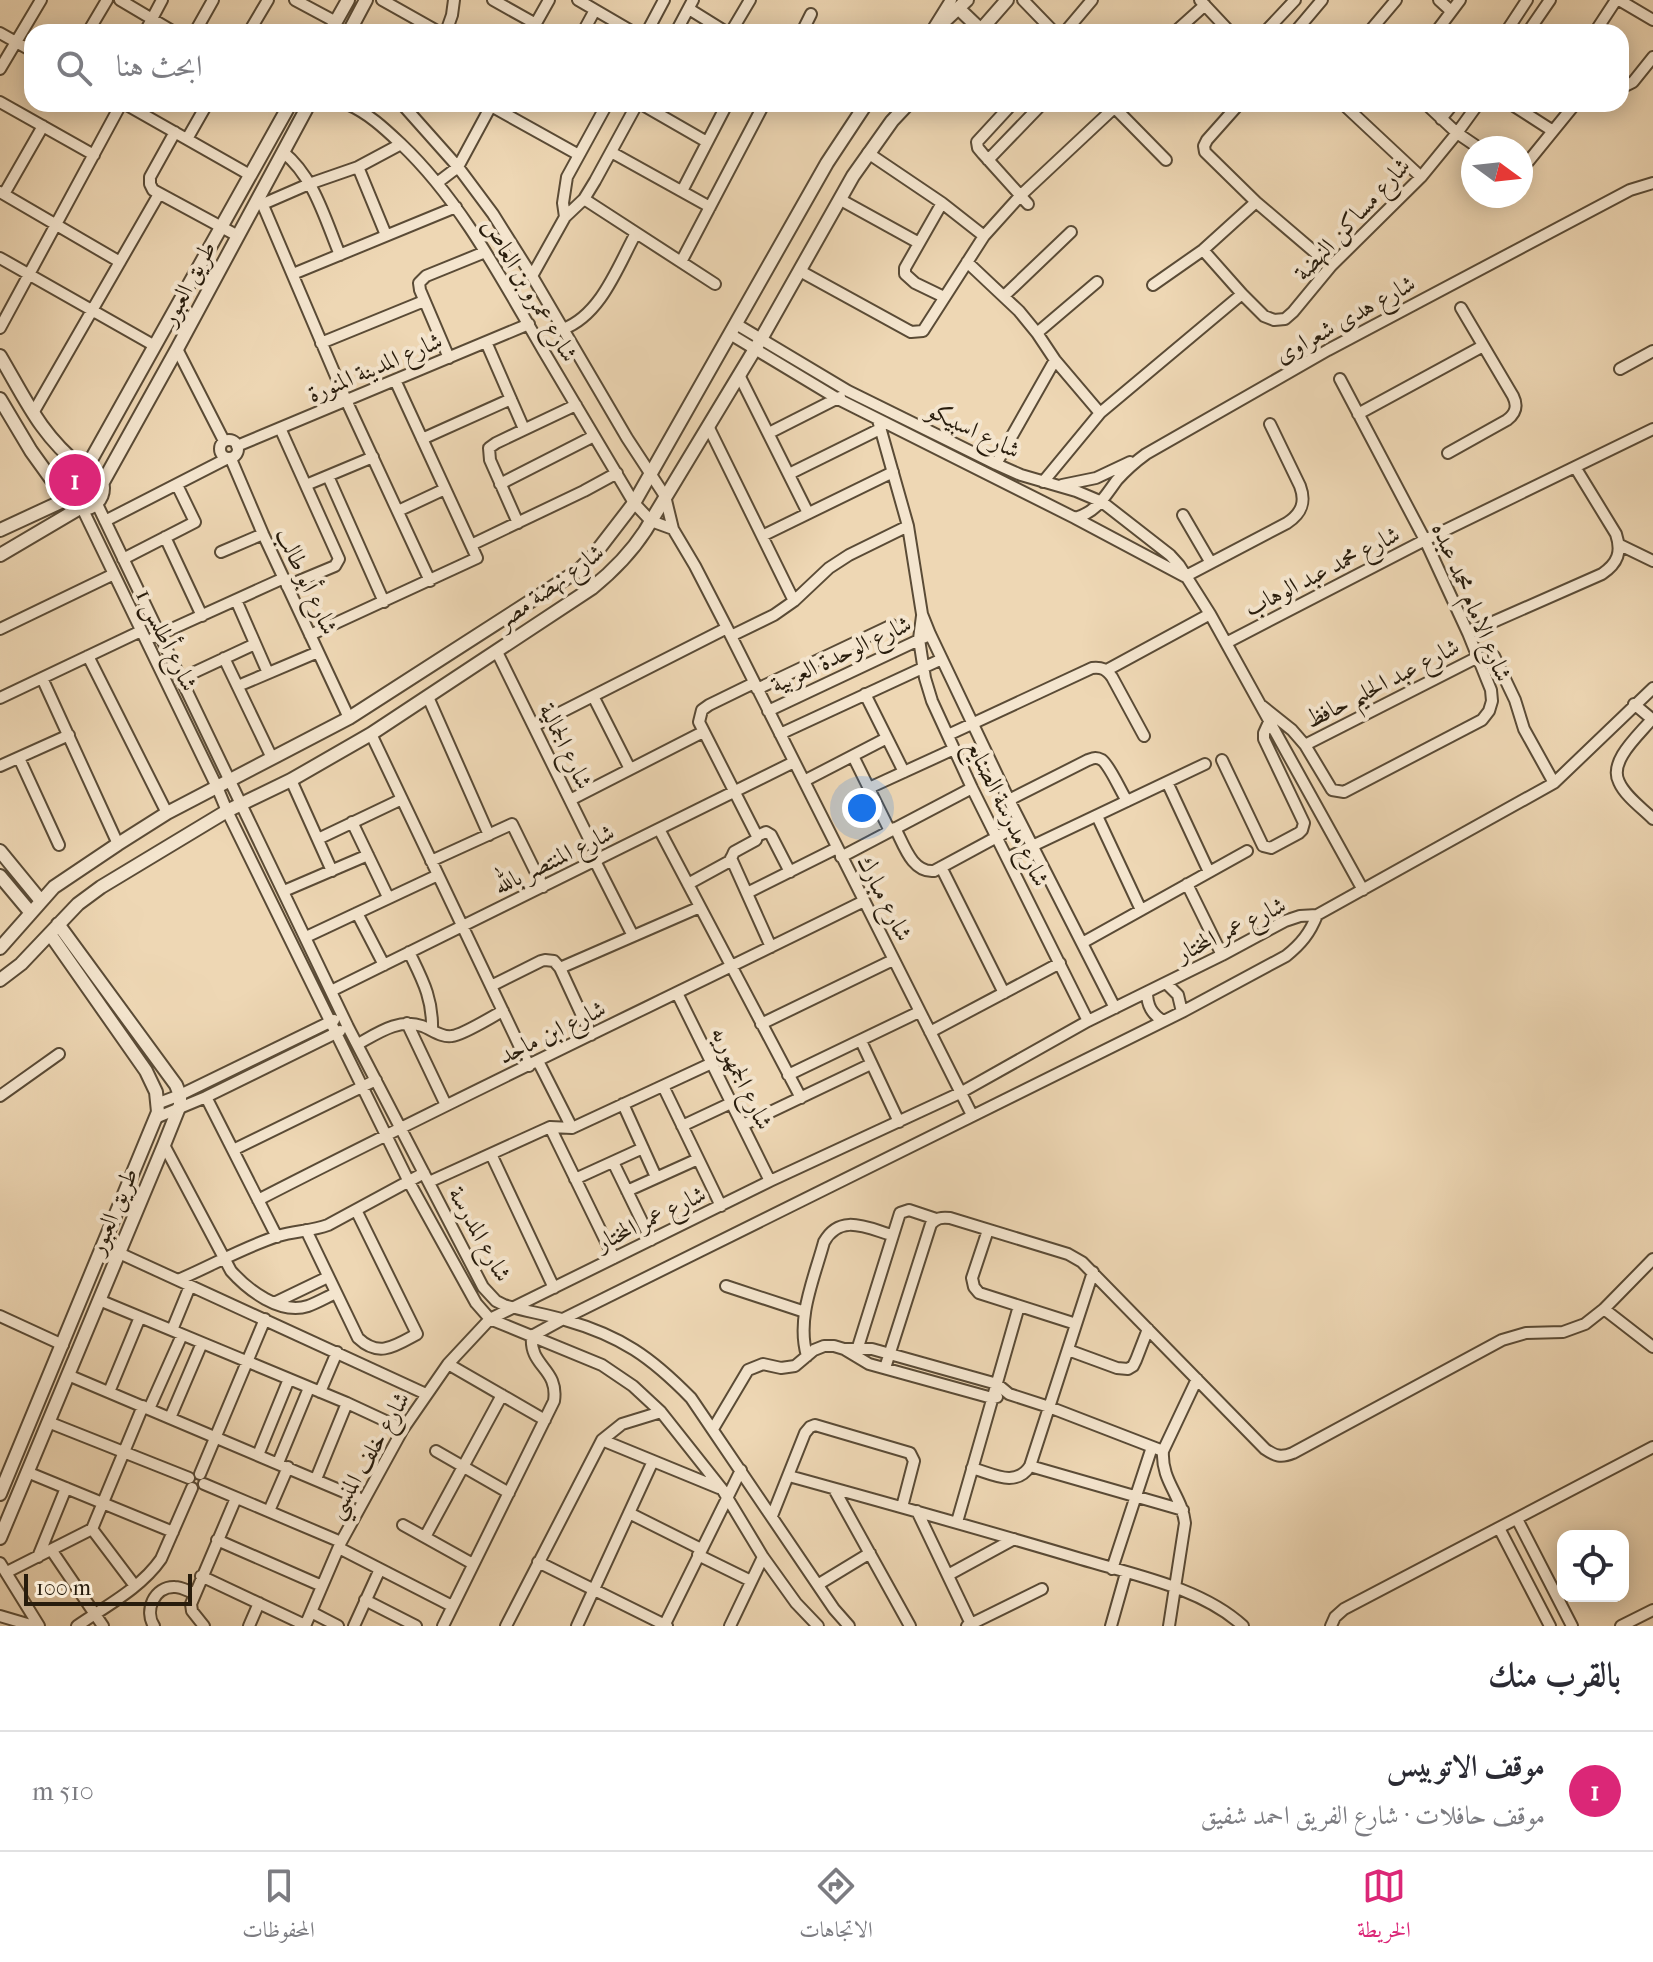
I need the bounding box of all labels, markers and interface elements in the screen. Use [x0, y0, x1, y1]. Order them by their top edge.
search box [24, 24, 1629, 112]
icon: search [52, 46, 96, 90]
text: ابحث هنا [116, 49, 202, 84]
north arrow [1461, 136, 1533, 208]
street label: شارع مساكن النهضة [1288, 152, 1420, 290]
street label: شارع عمرو بن العاص [471, 213, 584, 370]
street label: طريق العبور [153, 236, 223, 332]
street label: شارع هدى شعراوى [1270, 269, 1423, 374]
street label: شارع المدينة المنورة [303, 326, 449, 413]
street label: شارع اسبيكو [919, 395, 1025, 470]
pin: 1 [49, 450, 101, 510]
street label: شارع الامام محمد عبده [1420, 518, 1518, 688]
street label: شارع محمد عبد الوهاب [1240, 520, 1407, 628]
street label: شارع أبو طالب [265, 522, 347, 642]
street label: شارع نهضة مصر [488, 538, 613, 641]
street label: شارع أطلس 1 [125, 583, 206, 698]
street label: شارع الوحدة العربية [766, 609, 918, 704]
street label: شارع عبد الحليم حافظ [1300, 632, 1468, 743]
street label: شارع الجمالية [528, 698, 599, 796]
street label: شارع مدرسة الصنايع [953, 735, 1056, 894]
your location [842, 788, 882, 828]
street label: شارع المنتصر بالله [487, 813, 621, 906]
street label: شارع مبارك [846, 850, 919, 948]
street label: شارع عمر المختار [1170, 890, 1293, 974]
street label: شارع ابن ماجد [494, 994, 613, 1075]
street label: شارع الجمهوريه [700, 1022, 779, 1137]
street label: طريق العبور [82, 1164, 145, 1261]
street label: شارع عمر المختار [590, 1179, 713, 1263]
street label: شارع المدرسة [437, 1182, 517, 1289]
street label: شارع خلف المنسي [320, 1387, 422, 1527]
map controls [1557, 1530, 1629, 1602]
button: locate [1557, 1530, 1629, 1602]
scale bar [24, 1570, 192, 1606]
text: 100 m [36, 1575, 91, 1601]
text: بالقرب منك [1488, 1655, 1621, 1695]
text: موقف الاتوبيس [1387, 1749, 1545, 1784]
text: 510 m [32, 1776, 94, 1807]
text: 1 [1590, 1776, 1600, 1807]
text: موقف حافلات · شارع الفريق احمد شفيق [1200, 1800, 1545, 1831]
tab: المحفوظات [242, 1864, 315, 1951]
tab: الاتجاهات [799, 1864, 873, 1951]
tab: الخريطة [1357, 1864, 1411, 1951]

